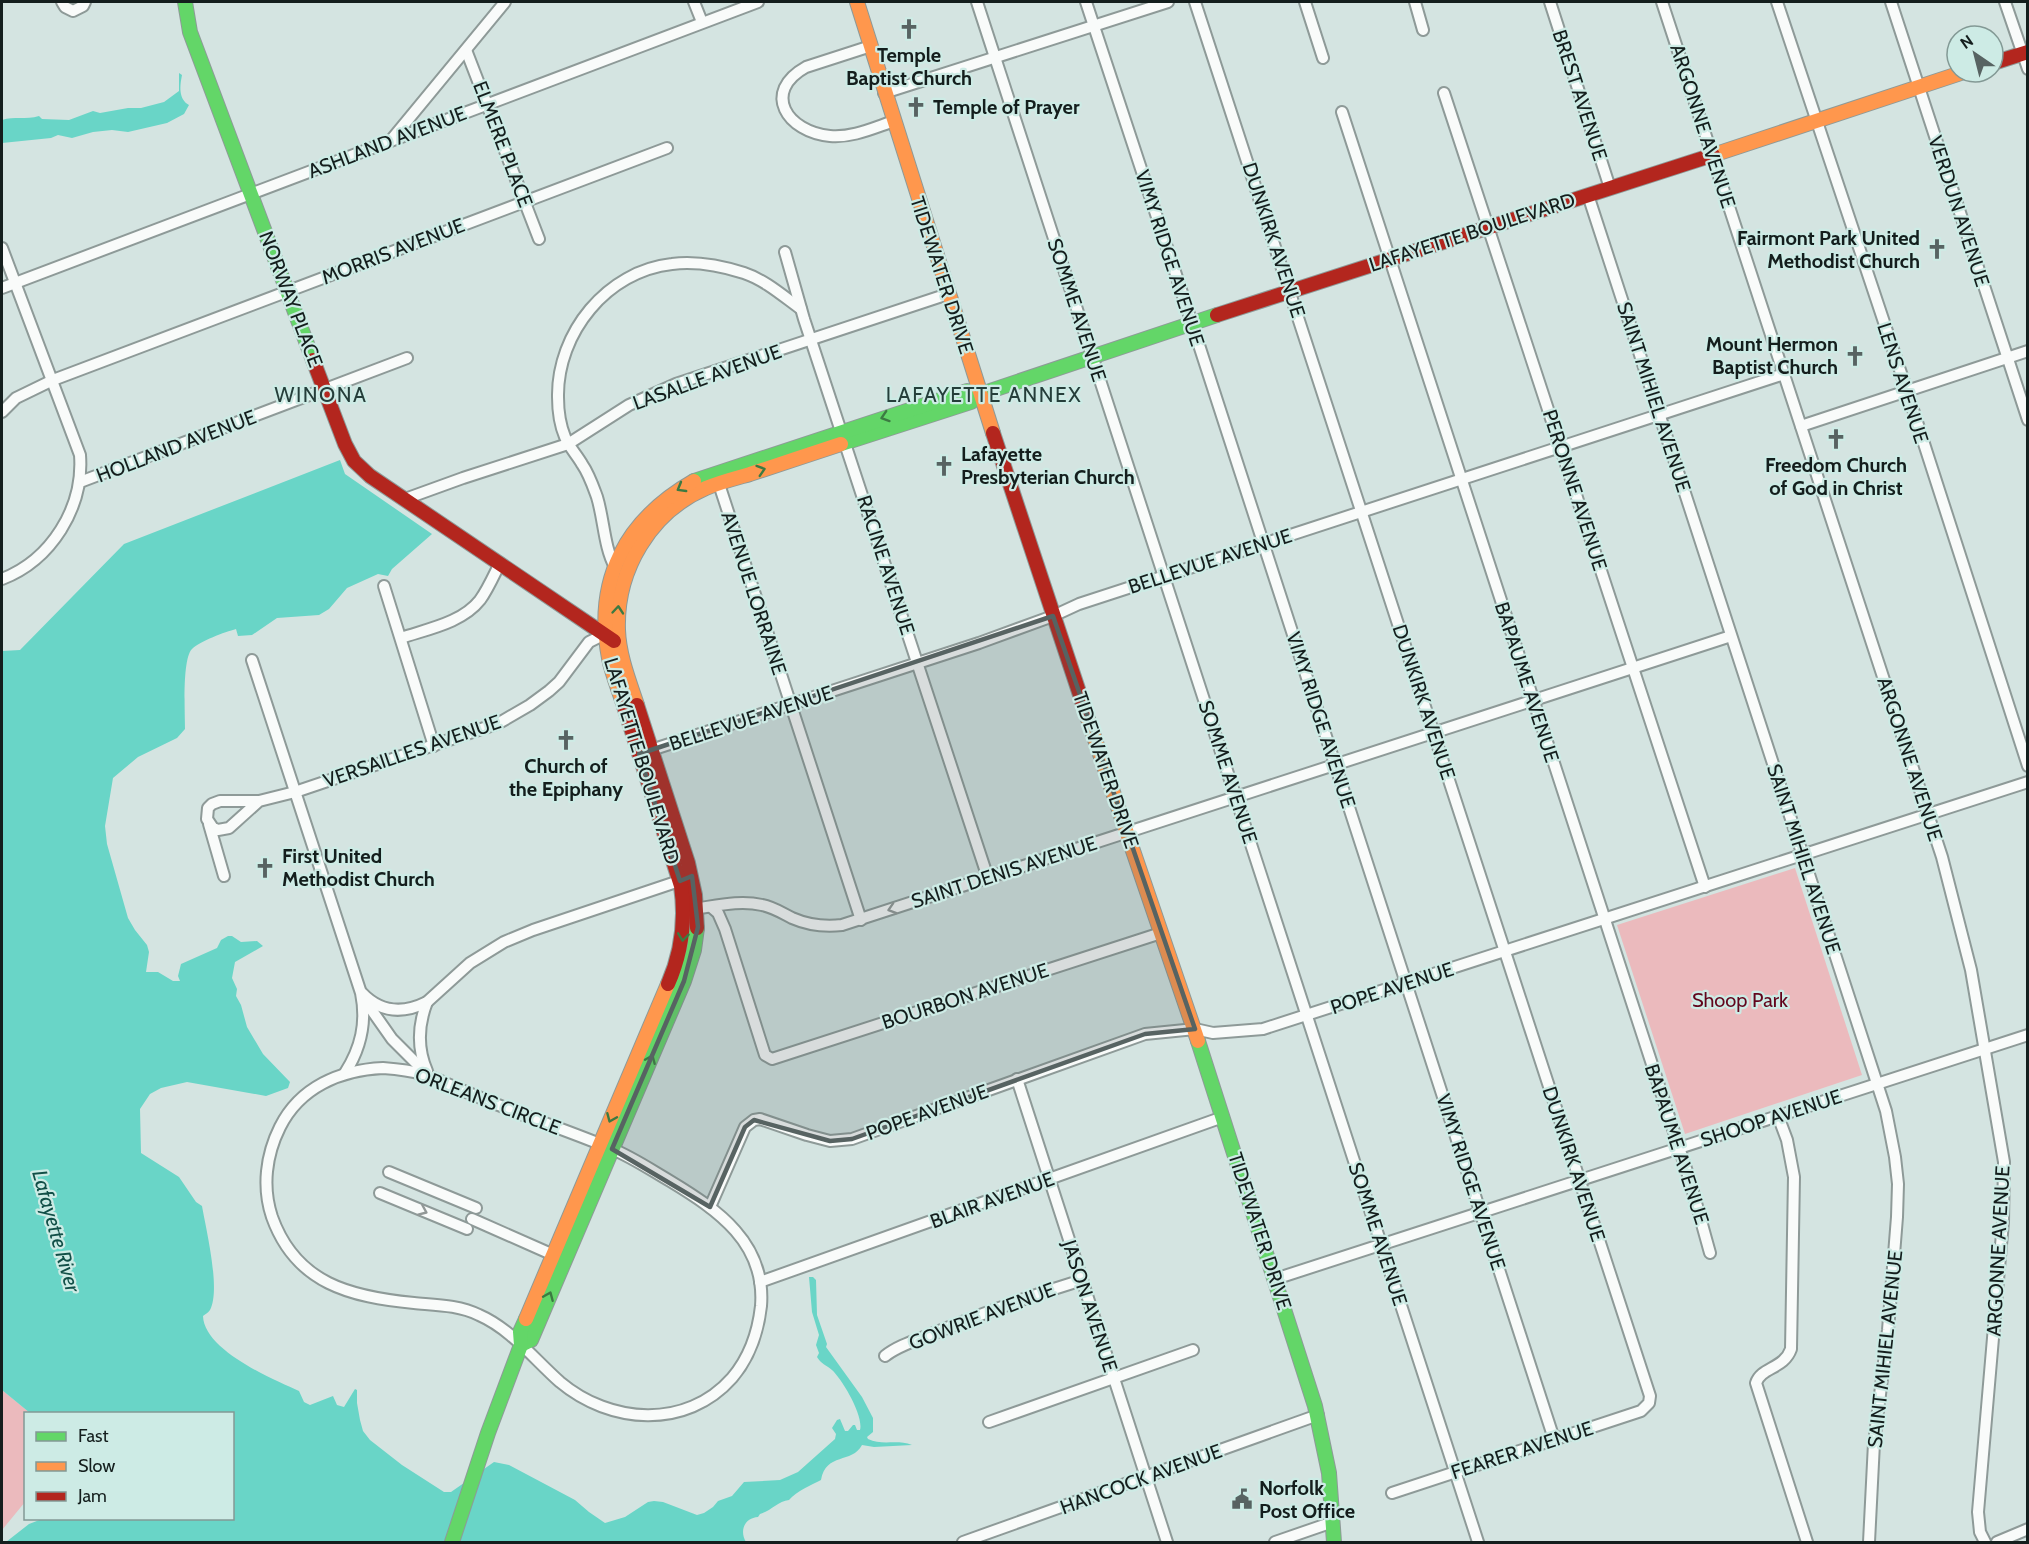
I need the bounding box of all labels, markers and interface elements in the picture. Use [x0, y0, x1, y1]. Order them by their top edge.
church icon: Temple Baptist Church [897, 17, 921, 41]
north arrow [1945, 24, 2005, 84]
street label: BREST AVENUE [1548, 27, 1612, 163]
text: N [1957, 31, 1977, 53]
street label: ARGONNE AVENUE [1665, 41, 1741, 211]
place label: Temple Baptist Church [846, 43, 972, 90]
street label: ELMERE PLACE [468, 78, 538, 210]
church icon: Temple of Prayer [904, 95, 928, 119]
place label: Temple of Prayer [933, 95, 1080, 119]
street label: ASHLAND AVENUE [304, 101, 470, 183]
street label: VERDUN AVENUE [1923, 133, 1995, 289]
street label: DUNKIRK AVENUE [1238, 159, 1310, 321]
street label: VIMY RIDGE AVENUE [1130, 167, 1210, 349]
street label: LAFAYETTE BOULEVARD [1366, 187, 1578, 277]
street label: TIDEWATER DRIVE [905, 193, 979, 357]
street label: MORRIS AVENUE [318, 213, 468, 289]
place label: Fairmont Park United Methodist Church [1737, 226, 1920, 273]
street label: NORWAY PLACE [254, 228, 328, 370]
street label: SOMME AVENUE [1043, 235, 1111, 385]
church icon: Fairmont Park United Methodist Church [1925, 237, 1949, 261]
street label: SAINT MIHIEL AVENUE [1612, 299, 1696, 495]
street label: LENS AVENUE [1872, 320, 1934, 446]
place label: Mount Hermon Baptist Church [1706, 332, 1838, 379]
street label: LASALLE AVENUE [629, 339, 785, 415]
church icon: Mount Hermon Baptist Church [1843, 344, 1867, 368]
district label: WINONA [275, 382, 367, 407]
district label: LAFAYETTE ANNEX [886, 382, 1082, 407]
street label: HOLLAND AVENUE [93, 404, 259, 488]
street label: PERONNE AVENUE [1538, 406, 1612, 574]
one-way arrow [880, 410, 891, 422]
church icon: Freedom Church of God in Christ [1824, 427, 1848, 451]
place label: Lafayette Presbyterian Church [961, 442, 1135, 489]
place label: Freedom Church of God in Christ [1765, 453, 1907, 500]
church icon: Lafayette Presbyterian Church [932, 454, 956, 478]
one-way arrow [755, 465, 766, 478]
one-way arrow [677, 480, 687, 492]
street label: RACINE AVENUE [852, 492, 920, 638]
street label: AVENUE LORRAINE [716, 508, 792, 678]
street label: BELLEVUE AVENUE [1125, 523, 1295, 599]
street label: BAPAUME AVENUE [1490, 599, 1564, 765]
one-way arrow [611, 606, 624, 615]
street label: DUNKIRK AVENUE [1388, 621, 1460, 783]
street label: VIMY RIDGE AVENUE [1281, 629, 1361, 811]
street label: LAFAYETTE BOULEVARD [599, 655, 685, 867]
street label: ARGONNE AVENUE [1872, 674, 1948, 844]
street label: BELLEVUE AVENUE [666, 680, 836, 756]
street label: TIDEWATER DRIVE [1068, 689, 1144, 851]
street label: SOMME AVENUE [1194, 697, 1262, 847]
street label: VERSAILLES AVENUE [320, 709, 504, 793]
church icon: Church of the Epiphany [554, 728, 578, 752]
place label: Church of the Epiphany [509, 754, 623, 801]
street label: SAINT MIHIEL AVENUE [1762, 761, 1846, 957]
street label: SAINT DENIS AVENUE [908, 831, 1100, 913]
place label: First United Methodist Church [282, 844, 435, 891]
church icon: First United Methodist Church [253, 856, 277, 880]
one-way arrow [887, 902, 898, 914]
one-way arrow [677, 932, 690, 941]
street label: POPE AVENUE [1327, 957, 1457, 1019]
street label: BOURBON AVENUE [879, 958, 1051, 1034]
park label: Shoop Park [1692, 988, 1788, 1012]
one-way arrow [644, 1054, 656, 1065]
street label: BAPAUME AVENUE [1640, 1061, 1714, 1227]
street label: ORLEANS CIRCLE [412, 1062, 564, 1140]
street label: POPE AVENUE [863, 1079, 991, 1145]
street label: DUNKIRK AVENUE [1538, 1083, 1610, 1245]
street label: SHOOP AVENUE [1697, 1084, 1845, 1152]
street label: VIMY RIDGE AVENUE [1431, 1091, 1511, 1273]
one-way arrow [607, 1111, 619, 1122]
street label: TIDEWATER DRIVE [1223, 1149, 1297, 1313]
street label: SOMME AVENUE [1344, 1159, 1412, 1309]
street label: ARGONNE AVENUE [1982, 1165, 2014, 1337]
street label: BLAIR AVENUE [927, 1166, 1057, 1234]
water label: Lafayette River [27, 1167, 86, 1296]
one-way arrow [417, 1204, 428, 1216]
street label: JASON AVENUE [1057, 1236, 1123, 1375]
street label: SAINT MIHIEL AVENUE [1863, 1249, 1907, 1449]
street label: GOWRIE AVENUE [906, 1277, 1058, 1355]
one-way arrow [542, 1291, 554, 1302]
legend [24, 1412, 234, 1520]
street label: FEARER AVENUE [1448, 1416, 1596, 1484]
text: Fast [78, 1425, 109, 1447]
street label: HANCOCK AVENUE [1057, 1439, 1225, 1519]
text: Slow [78, 1455, 115, 1477]
place label: Norfolk Post Office [1259, 1476, 1355, 1523]
text: Jam [77, 1485, 107, 1507]
public building icon: Norfolk Post Office [1230, 1487, 1254, 1511]

